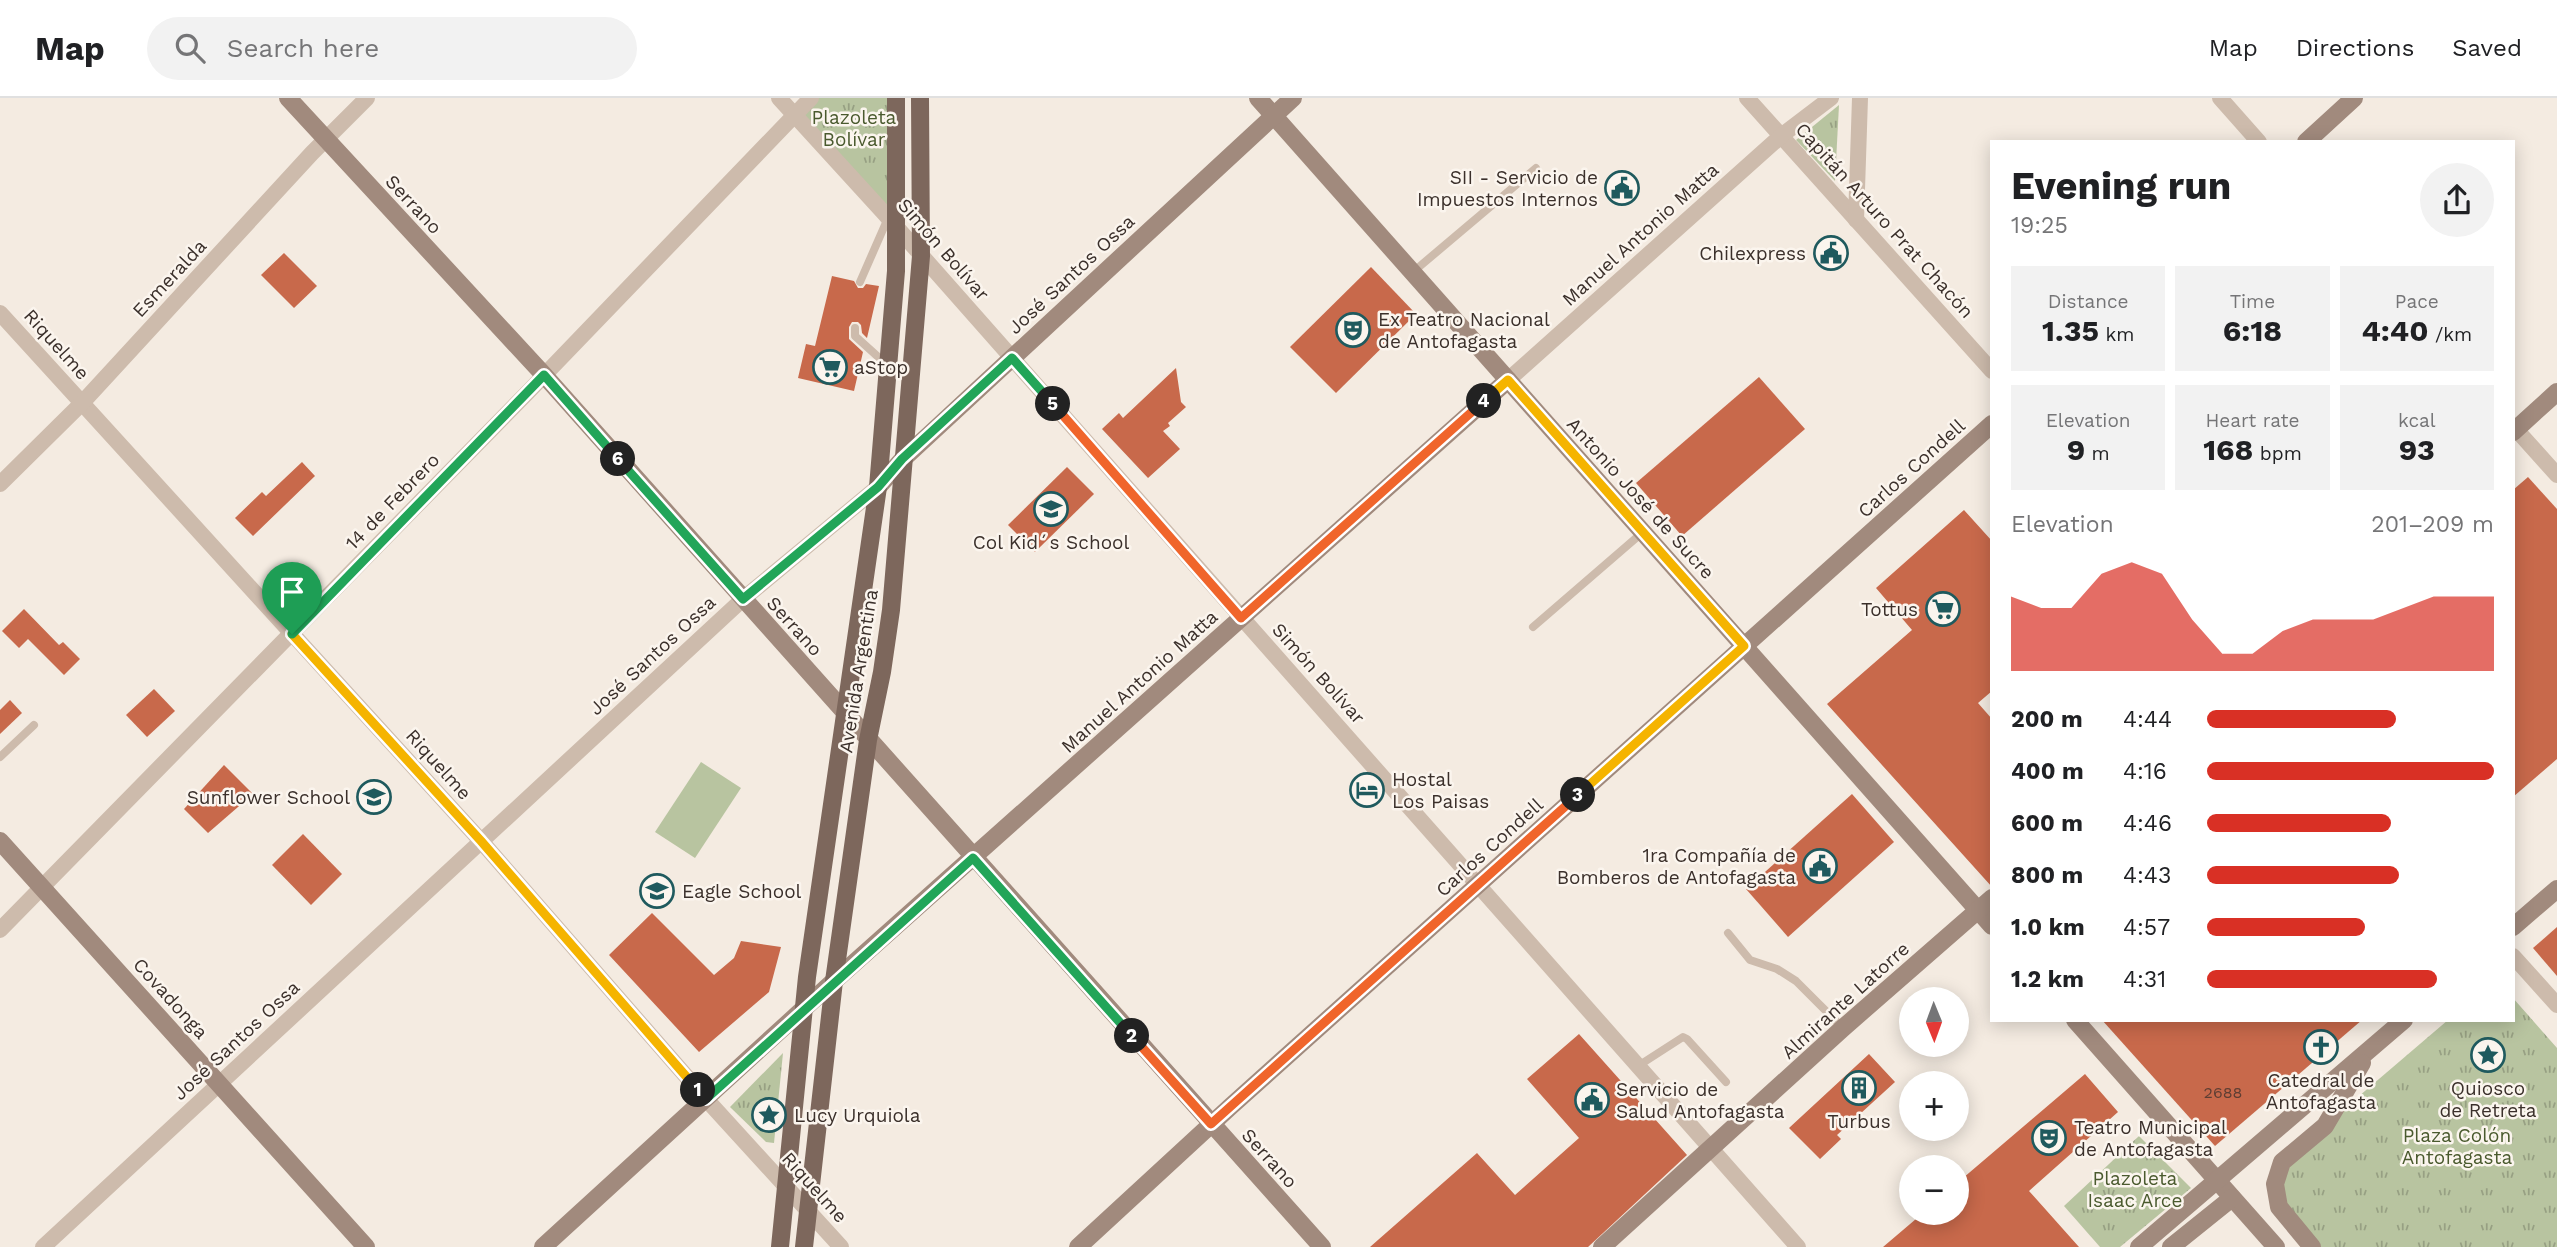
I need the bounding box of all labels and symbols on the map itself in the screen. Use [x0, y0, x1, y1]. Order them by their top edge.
park label: Plazoleta Bolívar [812, 106, 897, 151]
street label: Capitán Arturo Prat Chacón [1791, 118, 1978, 323]
street label: Manuel Antonio Matta [1557, 158, 1723, 311]
place label: SII - Servicio de Impuestos Internos [1417, 166, 1598, 211]
public building icon: SII - Servicio de Impuestos Internos [1603, 169, 1641, 207]
street label: Serrano [381, 170, 447, 239]
street label: Simón Bolívar [893, 194, 994, 305]
street label: José Santos Ossa [1003, 210, 1140, 339]
public building icon: Chilexpress [1812, 234, 1850, 272]
street label: Esmeralda [128, 235, 211, 322]
place label: Chilexpress [1699, 242, 1806, 265]
street label: Riquelme [19, 304, 94, 384]
place label: Ex Teatro Nacional de Antofagasta [1378, 308, 1550, 353]
theatre icon: Ex Teatro Nacional de Antofagasta [1334, 311, 1372, 349]
supermarket icon: aStop [811, 348, 849, 386]
place label: aStop [854, 356, 908, 379]
pin: 4 [1466, 384, 1502, 418]
pin: 5 [1036, 386, 1070, 422]
street label: Antonio José de Sucre [1562, 413, 1719, 584]
street label: Carlos Condell [1853, 414, 1970, 522]
pin: 6 [600, 442, 636, 476]
street label: 14 de Febrero [340, 448, 444, 554]
school or university icon: Col Kid´s School [1032, 490, 1070, 528]
place label: Col Kid´s School [973, 531, 1129, 554]
pin [262, 562, 322, 634]
street label: Avenida Argentina [834, 587, 883, 755]
supermarket icon: Tottus [1924, 590, 1962, 628]
street label: José Santos Ossa [584, 591, 721, 720]
street label: Serrano [762, 592, 827, 661]
place label: Tottus [1861, 598, 1918, 621]
street label: Manuel Antonio Matta [1056, 605, 1222, 758]
street label: Simón Bolívar [1267, 618, 1370, 729]
street label: Riquelme [401, 724, 476, 804]
place label: Hostal Los Paisas [1392, 768, 1489, 813]
hotel icon: Hostal Los Paisas [1348, 771, 1386, 809]
school or university icon: Sunflower School [355, 778, 393, 816]
pin: 3 [1560, 778, 1596, 812]
place label: Sunflower School [187, 786, 350, 809]
street label: Carlos Condell [1431, 793, 1548, 901]
place label: 1ra Compañía de Bomberos de Antofagasta [1557, 844, 1796, 889]
public building icon: 1ra Compañía de Bomberos de Antofagasta [1801, 847, 1839, 885]
school or university icon: Eagle School [638, 872, 676, 910]
place label: Eagle School [682, 880, 802, 903]
street label: Almirante Latorre [1777, 937, 1914, 1064]
street label: Covadonga [128, 953, 213, 1044]
street label: José Santos Ossa [168, 976, 305, 1105]
north arrow [1899, 987, 1969, 1057]
pin: 2 [1114, 1018, 1150, 1054]
church icon: Catedral de Antofagasta [2302, 1028, 2340, 1066]
place icon: Quiosco de Retreta [2469, 1036, 2507, 1074]
building icon: Turbus [1840, 1069, 1878, 1107]
place label: Catedral de Antofagasta [2266, 1069, 2377, 1114]
pin: 1 [680, 1072, 716, 1108]
place label: Quiosco de Retreta [2439, 1077, 2537, 1122]
place label: Servicio de Salud Antofagasta [1616, 1078, 1785, 1123]
public building icon: Servicio de Salud Antofagasta [1573, 1081, 1611, 1119]
house number: 2688 [2204, 1083, 2242, 1102]
place icon: Lucy Urquiola [750, 1096, 788, 1134]
place label: Lucy Urquiola [794, 1104, 921, 1127]
place label: Turbus [1827, 1110, 1891, 1133]
place label: Teatro Municipal de Antofagasta [2074, 1116, 2227, 1161]
theatre icon: Teatro Municipal de Antofagasta [2030, 1119, 2068, 1157]
street label: Serrano [1237, 1124, 1302, 1193]
park label: Plaza Colón Antofagasta [2402, 1124, 2513, 1169]
street label: Riquelme [777, 1147, 852, 1227]
park label: Plazoleta Isaac Arce [2088, 1167, 2182, 1212]

